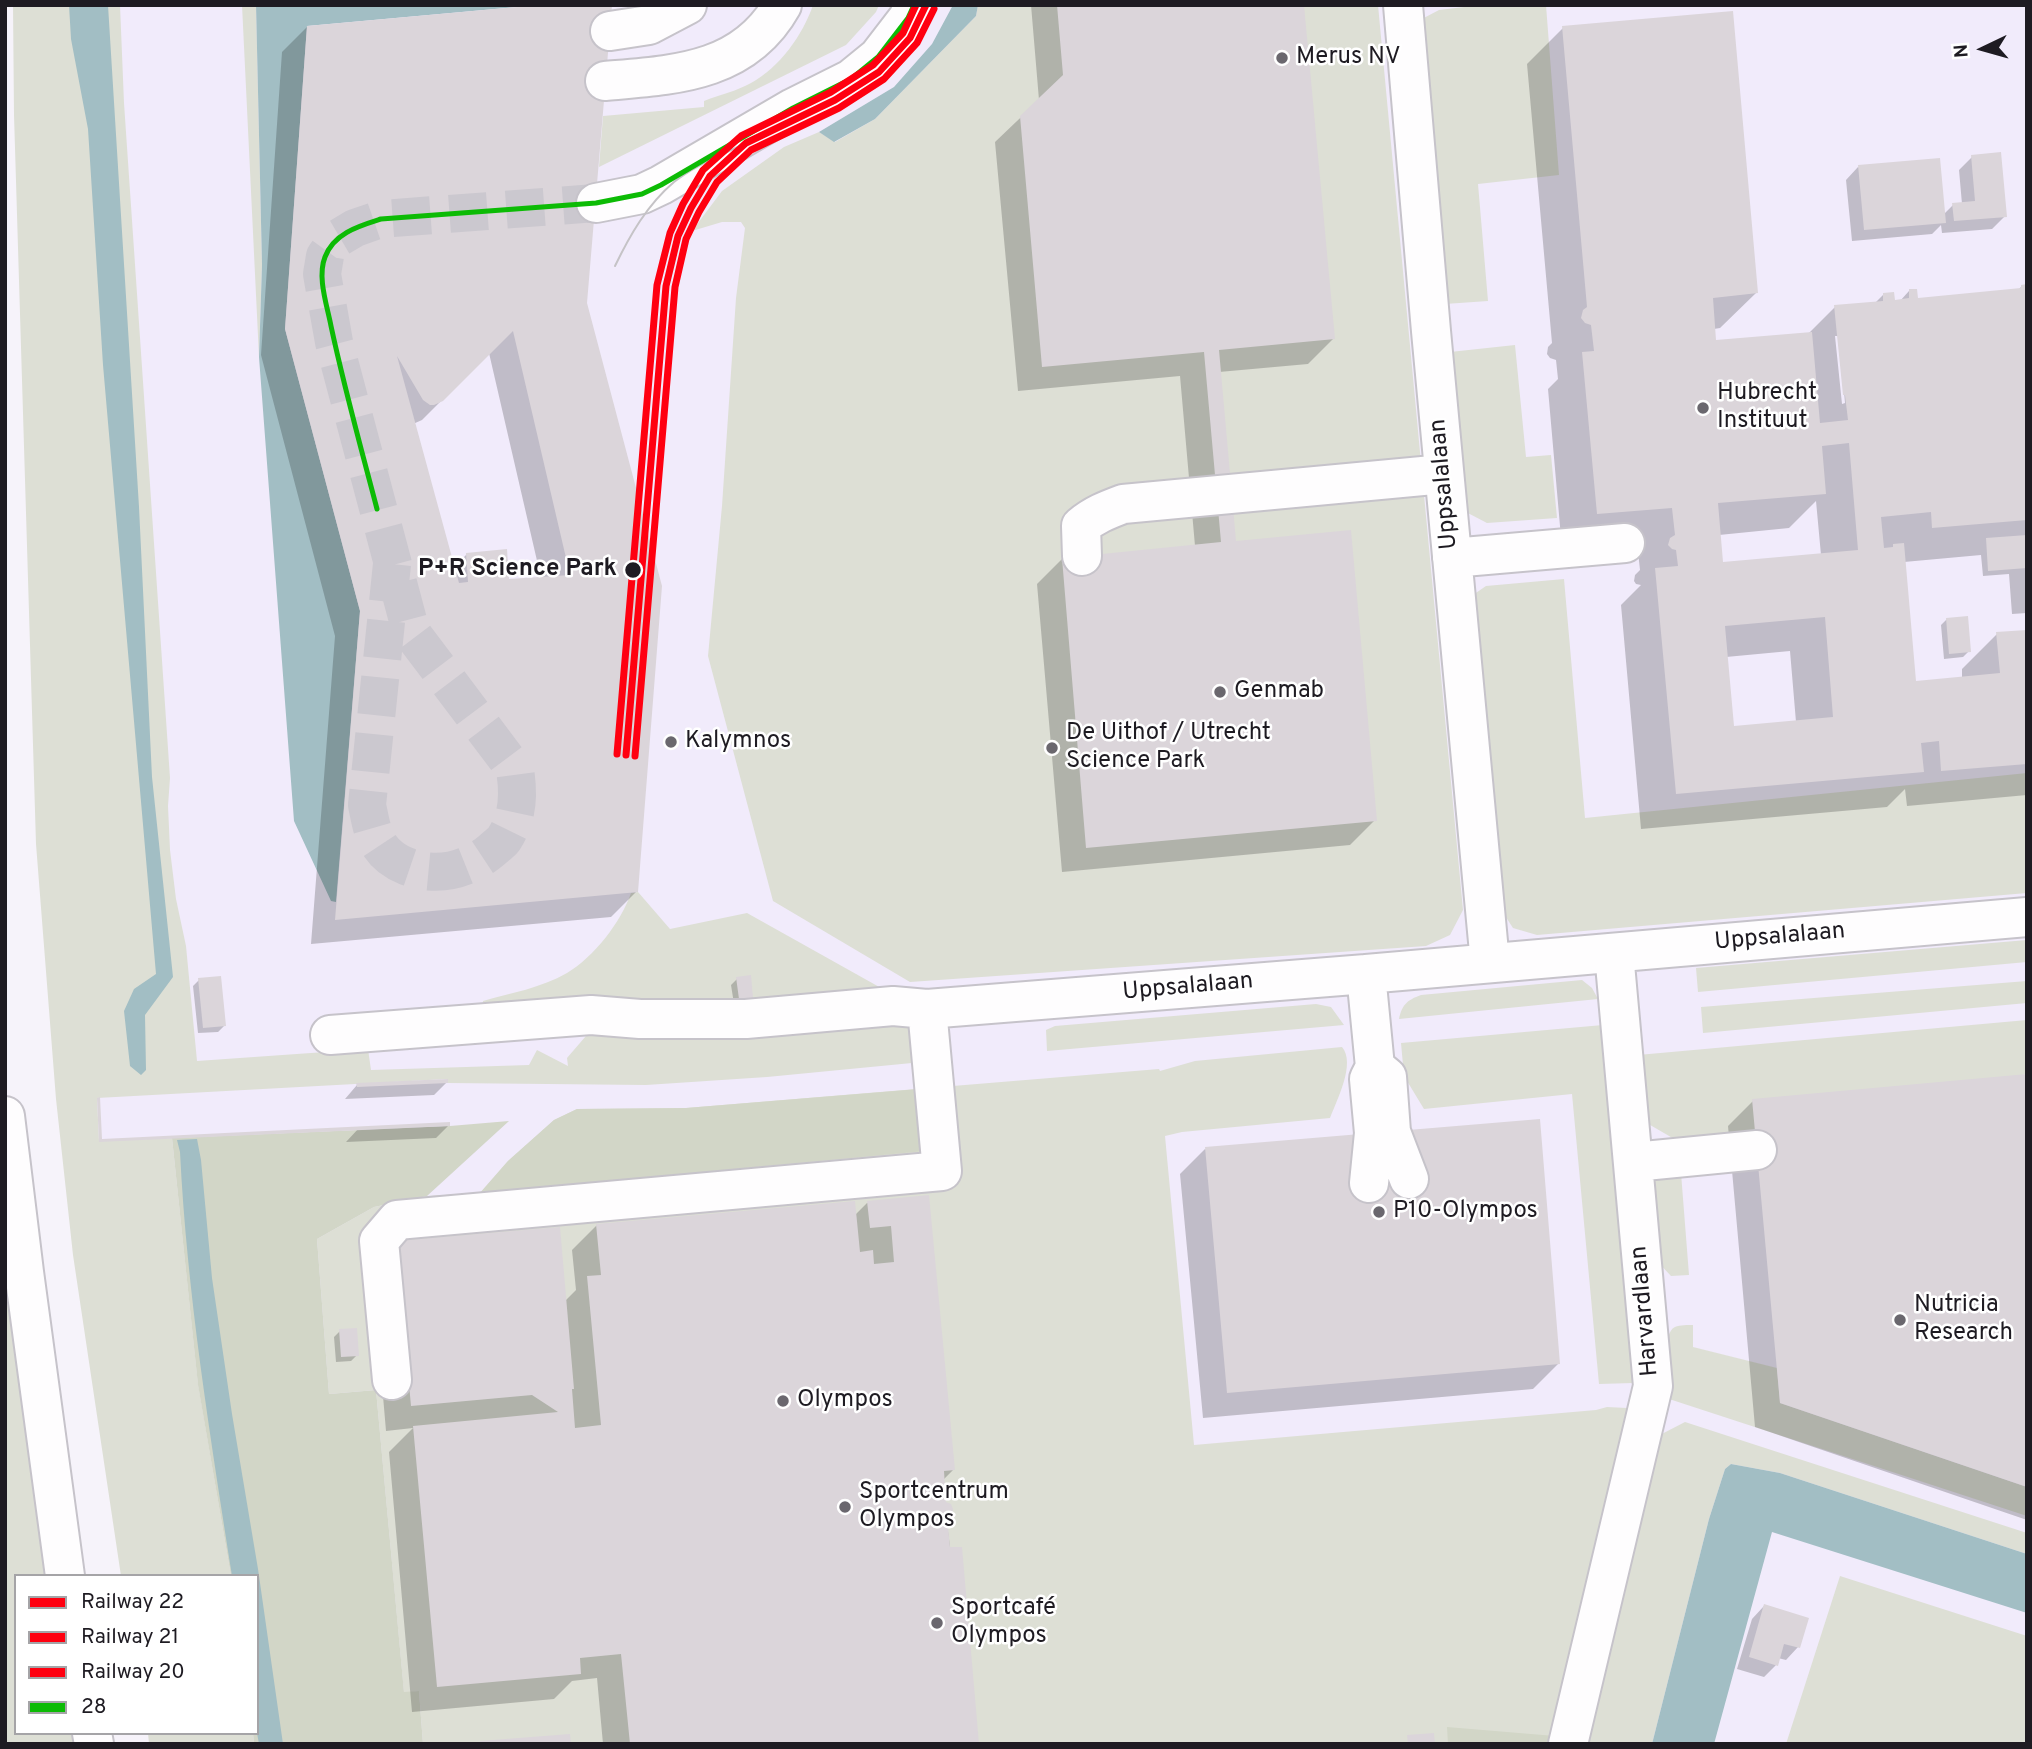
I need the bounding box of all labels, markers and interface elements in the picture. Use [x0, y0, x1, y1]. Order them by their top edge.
north arrow [1948, 14, 2018, 84]
text: N [1950, 43, 1975, 59]
place label: Merus NV [1296, 44, 1401, 72]
marker: Merus NV [1274, 50, 1290, 66]
place label: Hubrecht Instituut [1717, 380, 1817, 436]
marker: Hubrecht Instituut [1695, 400, 1711, 416]
street label: Uppsalalaan [1425, 417, 1465, 551]
place label: P+R Science Park [418, 556, 617, 584]
marker: P+R Science Park [623, 560, 643, 580]
place label: Genmab [1234, 678, 1324, 706]
marker: Genmab [1212, 684, 1228, 700]
place label: De Uithof / Utrecht Science Park [1066, 720, 1271, 776]
place label: Kalymnos [685, 728, 791, 756]
marker: Kalymnos [663, 734, 679, 750]
marker: De Uithof / Utrecht Science Park [1044, 740, 1060, 756]
street label: Uppsalalaan [1713, 918, 1847, 958]
street label: Uppsalalaan [1121, 968, 1255, 1008]
place label: P10-Olympos [1393, 1198, 1538, 1226]
marker: P10-Olympos [1371, 1204, 1387, 1220]
street label: Harvardlaan [1626, 1244, 1666, 1378]
place label: Nutricia Research [1914, 1292, 2013, 1348]
marker: Nutricia Research [1892, 1312, 1908, 1328]
place label: Olympos [797, 1387, 893, 1415]
marker: Olympos [775, 1393, 791, 1409]
place label: Sportcentrum Olympos [859, 1479, 1009, 1535]
marker: Sportcentrum Olympos [837, 1499, 853, 1515]
legend [14, 1574, 259, 1735]
text: Railway 22 [81, 1589, 184, 1616]
place label: Sportcafé Olympos [951, 1595, 1056, 1651]
marker: Sportcafé Olympos [929, 1615, 945, 1631]
text: Railway 21 [81, 1624, 179, 1651]
text: Railway 20 [81, 1659, 185, 1686]
text: 28 [81, 1694, 107, 1721]

